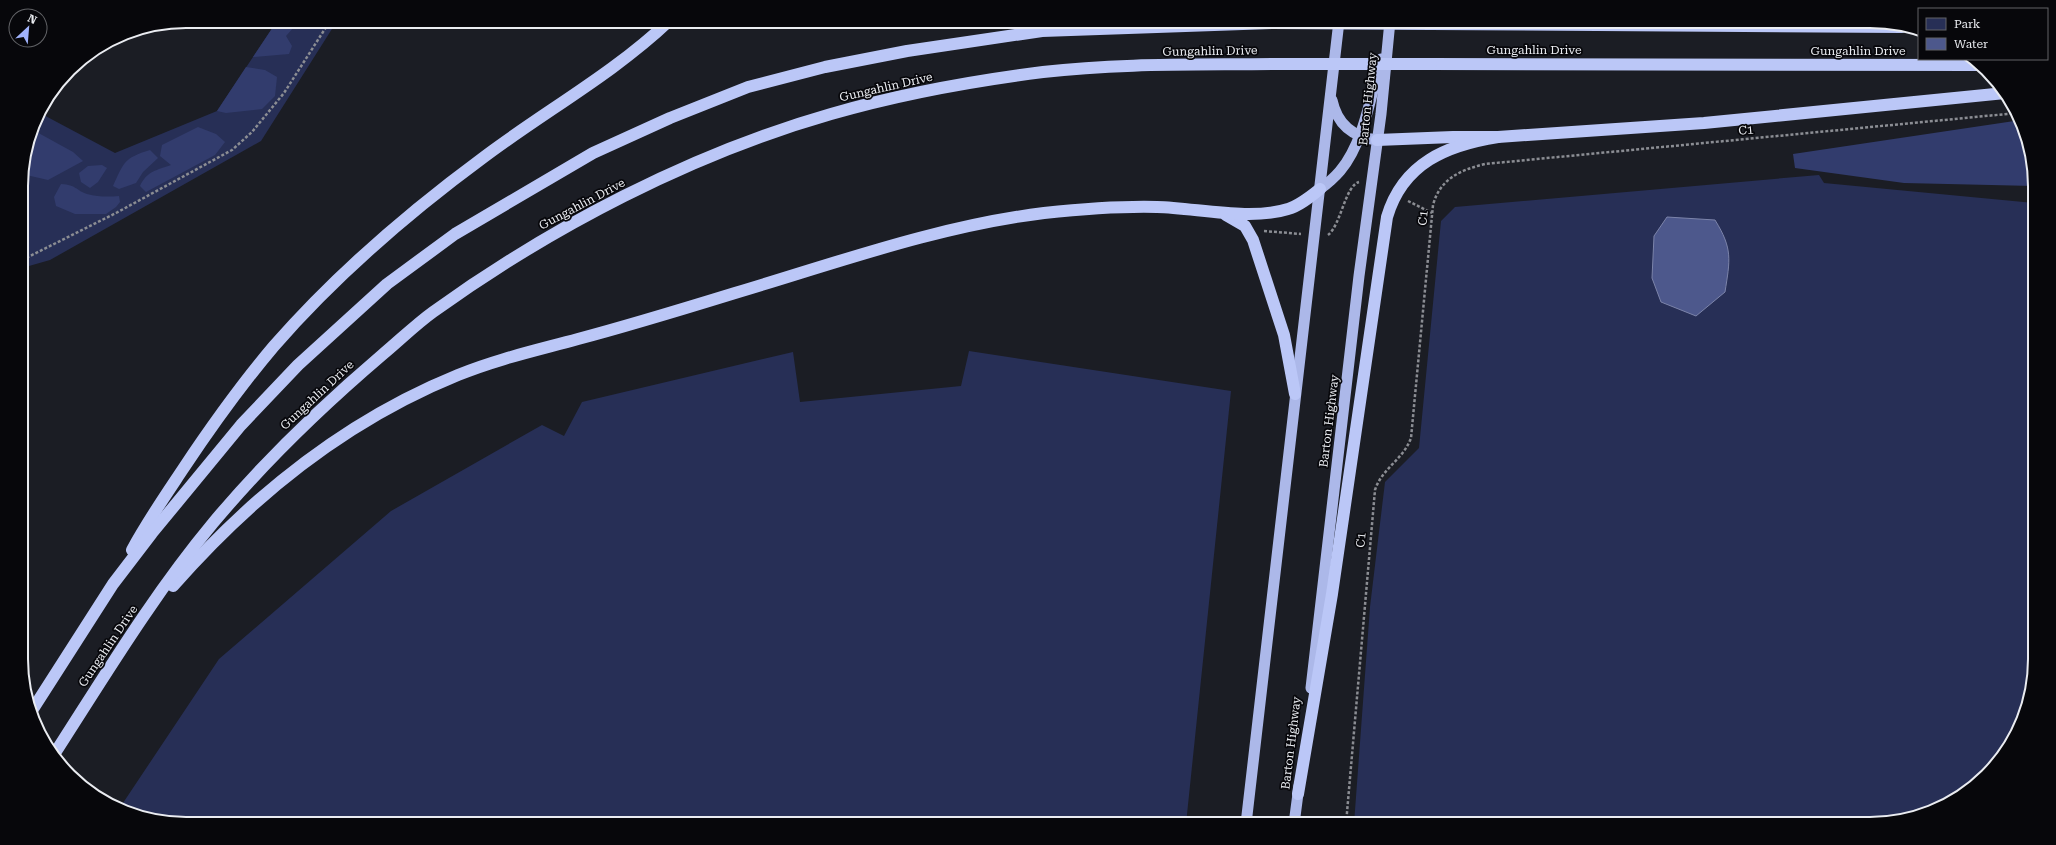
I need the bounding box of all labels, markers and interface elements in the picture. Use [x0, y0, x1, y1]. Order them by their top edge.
north arrow [8, 8, 48, 48]
legend [1918, 8, 2048, 60]
text: N [26, 12, 39, 27]
text: Park [1954, 17, 1981, 31]
text: Water [1954, 37, 1988, 51]
street label: Gungahlin Drive [1162, 43, 1258, 59]
street label: Gungahlin Drive [1486, 43, 1582, 57]
street label: Gungahlin Drive [1810, 44, 1906, 58]
street label: Barton Highway [1356, 51, 1380, 146]
street label: Gungahlin Drive [838, 69, 934, 105]
street label: C1 [1738, 122, 1755, 138]
street label: Gungahlin Drive [537, 175, 628, 233]
street label: C1 [1415, 209, 1431, 226]
street label: Gungahlin Drive [277, 357, 357, 433]
street label: Barton Highway [1316, 373, 1342, 468]
street label: C1 [1353, 531, 1369, 548]
street label: Gungahlin Drive [76, 602, 141, 689]
street label: Barton Highway [1278, 695, 1304, 790]

